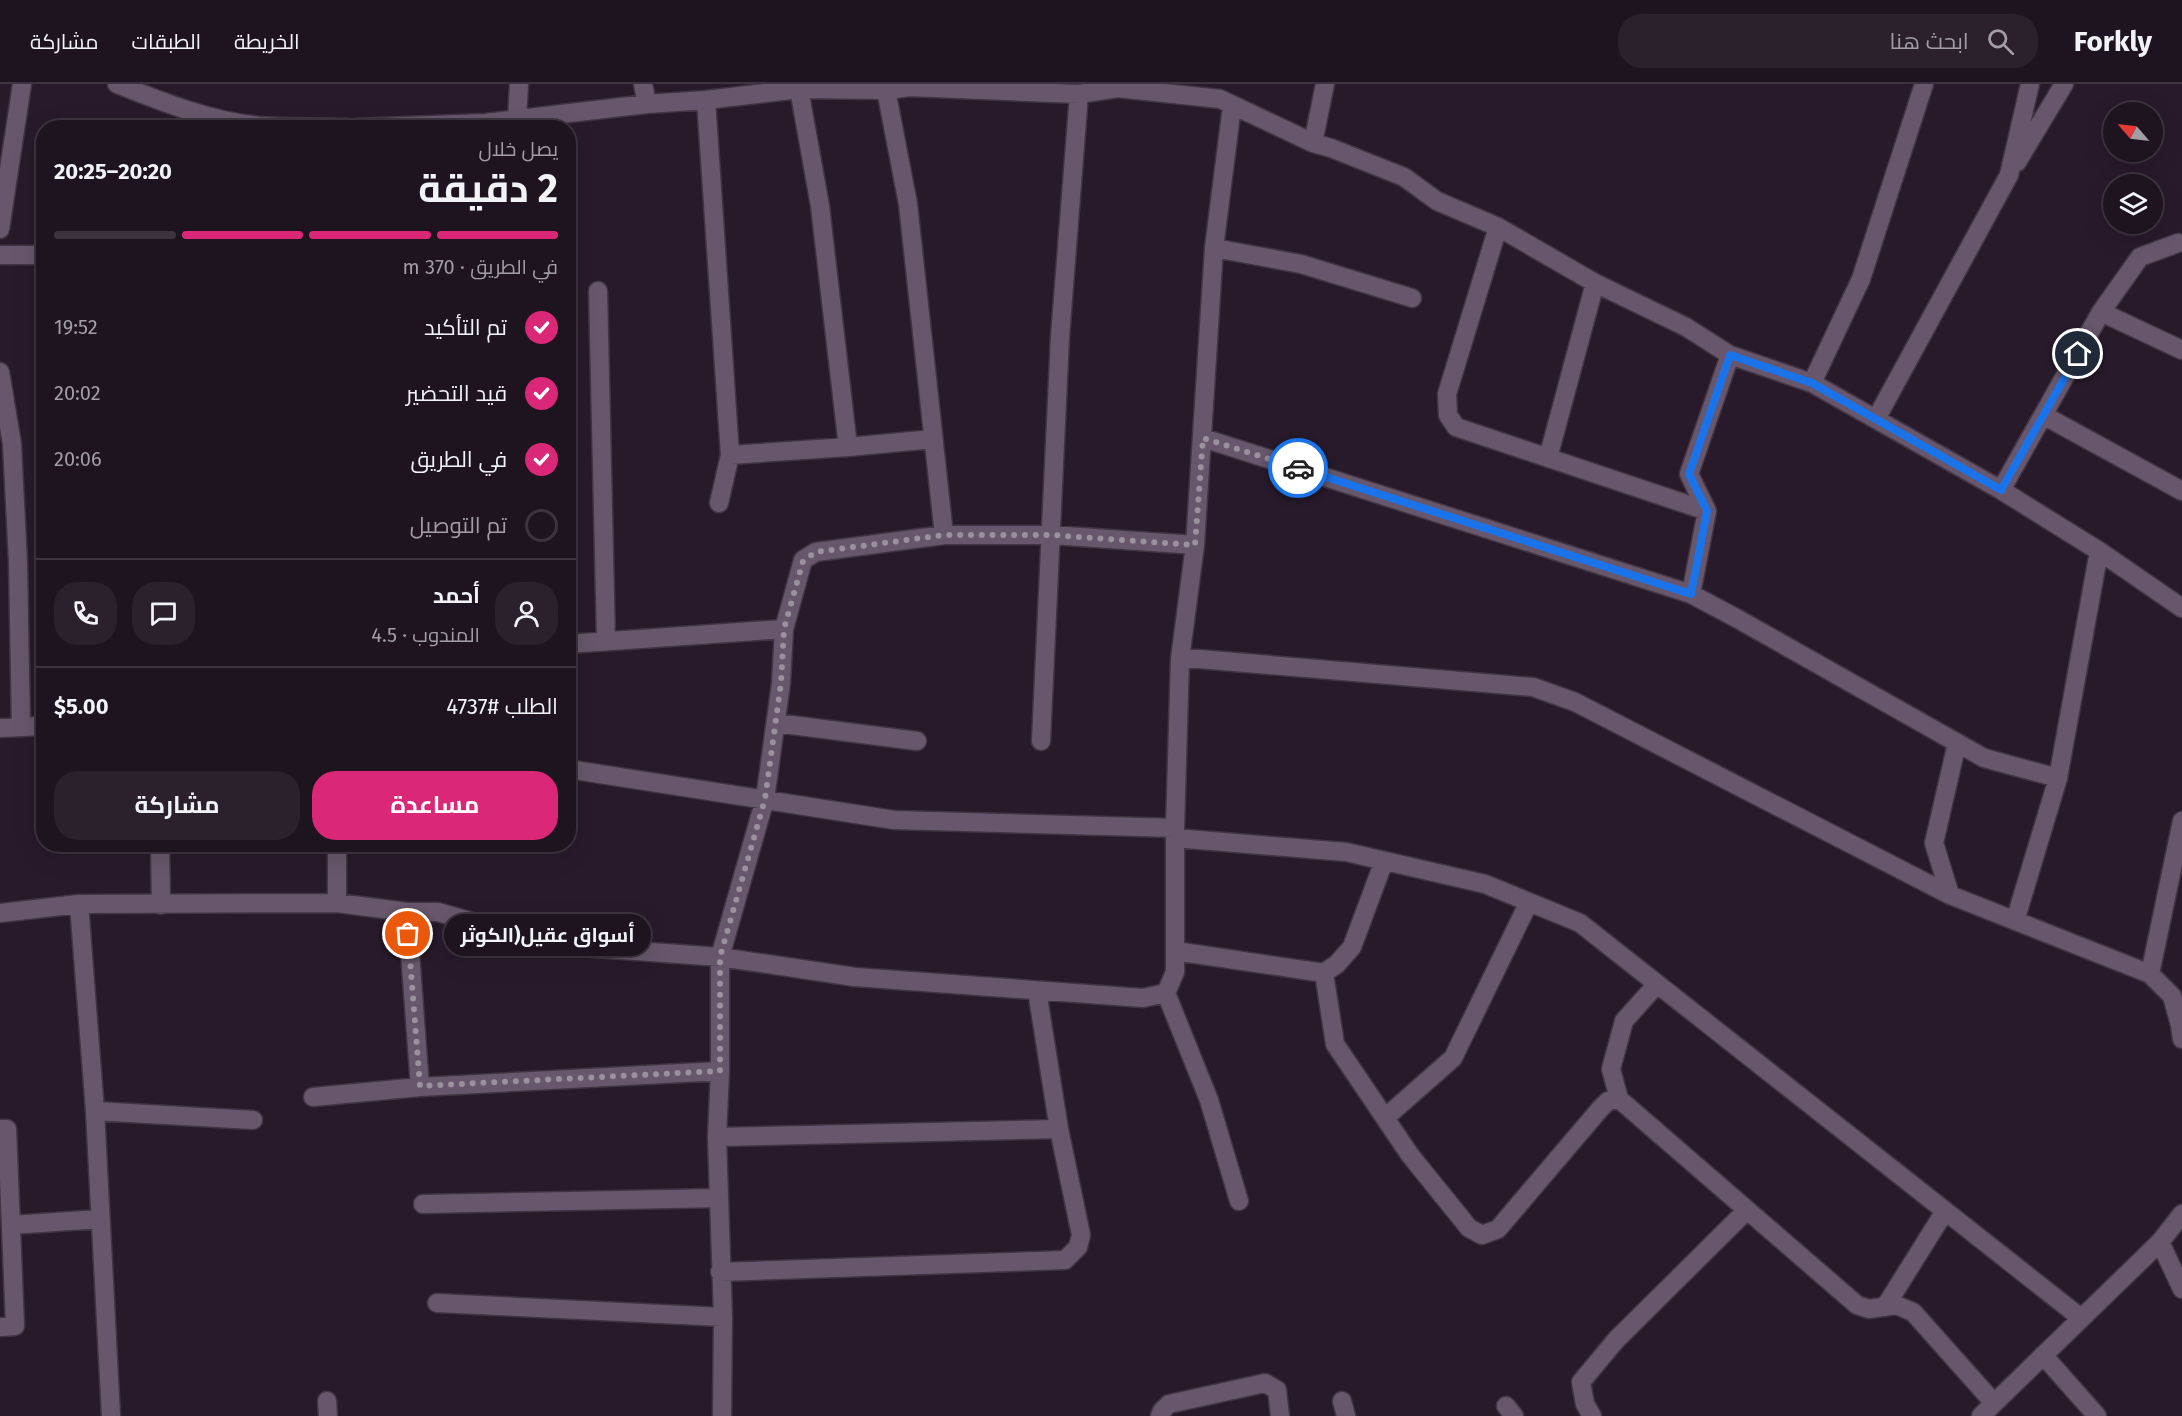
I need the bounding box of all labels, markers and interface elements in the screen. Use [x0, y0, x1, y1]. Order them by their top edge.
search box [1618, 14, 2038, 68]
icon: search [1984, 25, 2017, 58]
text: Forkly [2074, 25, 2152, 58]
text: ابحث هنا [1889, 28, 1969, 55]
text: مشاركة [30, 29, 99, 55]
text: الطبقات [132, 29, 201, 55]
text: الخريطة [234, 29, 300, 55]
north arrow [2103, 102, 2163, 162]
map controls [2103, 102, 2163, 234]
text: يصل خلال [478, 137, 558, 161]
text: 20:20–20:25 [54, 158, 172, 185]
text: 2 دقيقة [418, 166, 558, 212]
button: layers [2103, 174, 2163, 234]
text: في الطريق · 370 m [403, 255, 558, 279]
icon: check [525, 311, 558, 344]
text: تم التأكيد [424, 314, 507, 341]
text: 19:52 [54, 315, 98, 339]
pin [2052, 328, 2103, 379]
icon: home [2061, 337, 2094, 370]
icon: check [525, 377, 558, 410]
text: قيد التحضير [406, 380, 507, 407]
text: 20:02 [54, 381, 101, 405]
courier [1268, 438, 1328, 498]
icon: check [525, 443, 558, 476]
text: في الطريق [410, 446, 507, 473]
text: 20:06 [54, 447, 102, 471]
icon: car [1282, 452, 1315, 485]
text: تم التوصيل [410, 512, 507, 539]
button: phone [54, 582, 117, 645]
button: chat [132, 582, 195, 645]
text: أحمد [433, 582, 480, 609]
button: person [495, 582, 558, 645]
text: المندوب · 4.5 [371, 623, 480, 647]
text: $5.00 [54, 693, 109, 720]
text: الطلب #4737 [446, 693, 558, 720]
button: مشاركة [54, 771, 300, 840]
button: مساعدة [312, 771, 558, 840]
pin [382, 908, 433, 959]
callout: أسواق عقيل(الكوثر [444, 913, 651, 955]
icon: bag [391, 917, 424, 950]
text: أسواق عقيل(الكوثر [461, 923, 634, 947]

